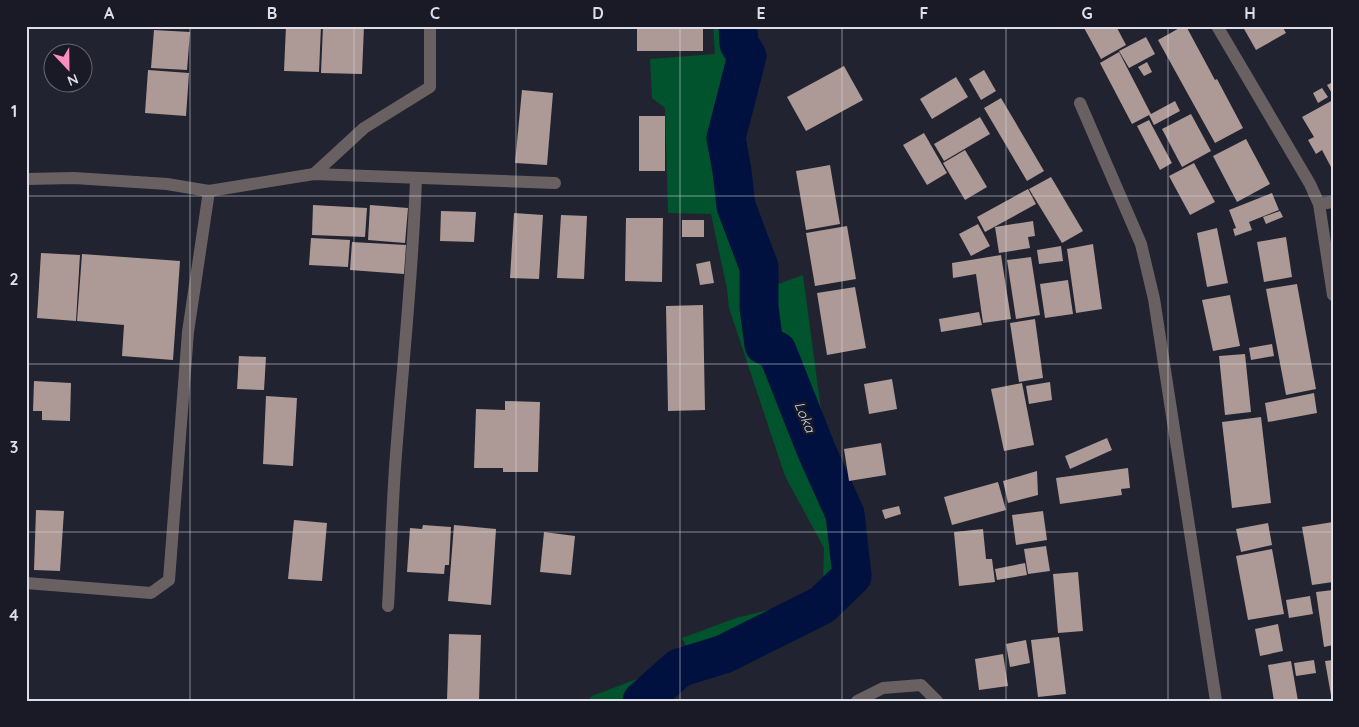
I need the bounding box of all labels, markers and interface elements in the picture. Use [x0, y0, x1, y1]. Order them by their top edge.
text: A [104, 3, 115, 23]
text: B [267, 3, 277, 23]
text: C [430, 3, 440, 23]
text: D [592, 3, 604, 23]
text: E [756, 3, 766, 23]
text: F [920, 3, 929, 23]
text: G [1081, 3, 1093, 23]
text: H [1244, 3, 1256, 23]
north arrow [42, 42, 92, 92]
text: N [65, 70, 81, 90]
text: 1 [11, 101, 17, 121]
text: 2 [9, 269, 19, 289]
water label: Loka [790, 399, 820, 437]
text: 3 [10, 437, 18, 457]
text: 4 [9, 605, 19, 625]

